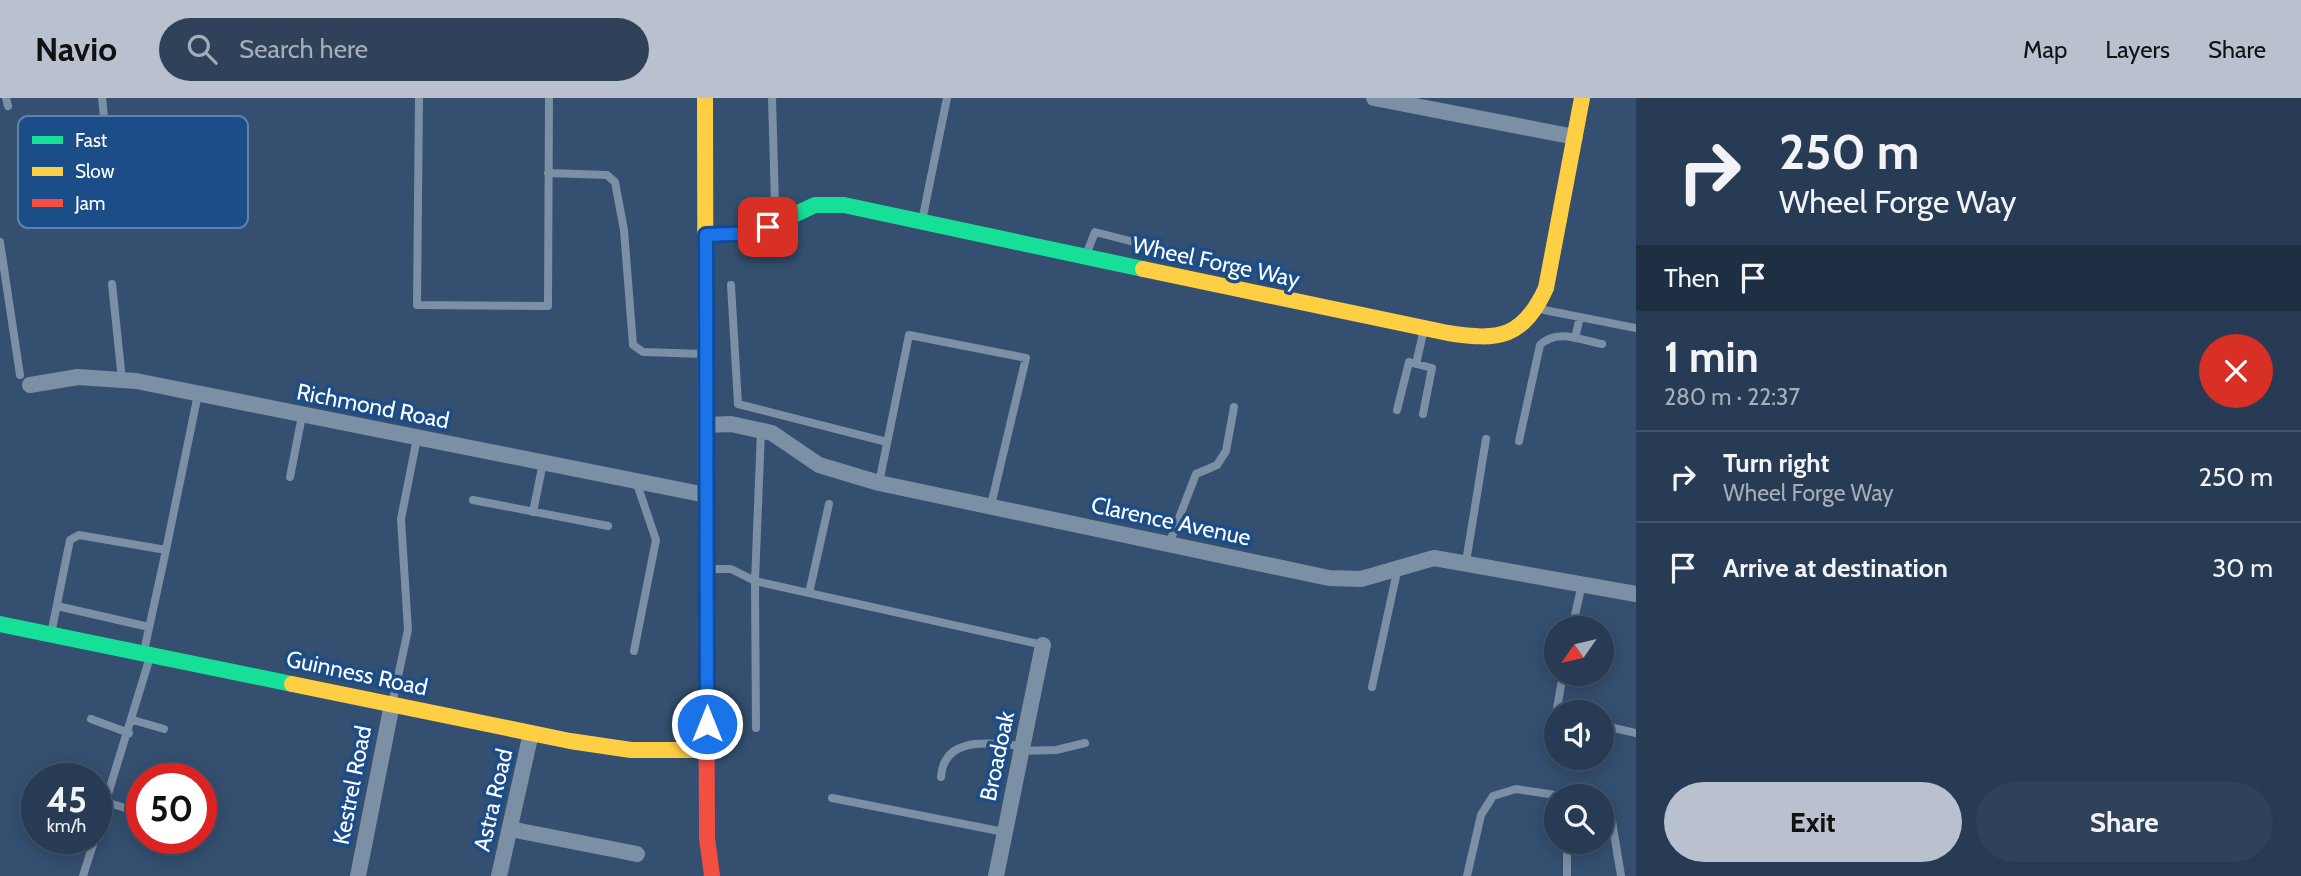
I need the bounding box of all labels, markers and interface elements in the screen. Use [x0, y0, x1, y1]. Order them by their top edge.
search box [159, 18, 649, 81]
text: Navio [35, 29, 117, 69]
icon: search [183, 30, 221, 68]
text: Search here [239, 33, 368, 65]
text: Map [2023, 35, 2067, 64]
text: Layers [2105, 35, 2170, 64]
text: Share [2208, 35, 2266, 64]
legend [18, 116, 248, 228]
text: 250 m [1779, 122, 1919, 181]
icon: right [1664, 126, 1755, 217]
text: Fast [75, 129, 108, 152]
text: Slow [75, 160, 115, 183]
text: Wheel Forge Way [1779, 182, 2016, 221]
text: Jam [74, 192, 105, 215]
pin [738, 197, 798, 257]
icon: arrive [749, 208, 787, 246]
street label: Wheel Forge Way [1130, 231, 1303, 294]
icon: arrive [1734, 259, 1772, 297]
text: Then [1664, 262, 1720, 294]
text: 1 min [1664, 331, 1759, 383]
button: close [2199, 334, 2273, 408]
street label: Richmond Road [294, 377, 452, 435]
text: 280 m · 22:37 [1664, 383, 1800, 411]
text: Turn right [1723, 447, 1829, 479]
icon: right [1664, 458, 1702, 496]
text: 250 m [2199, 461, 2273, 493]
text: Wheel Forge Way [1723, 479, 1894, 507]
street label: Clarence Avenue [1089, 490, 1254, 552]
icon: arrive [1664, 549, 1702, 587]
text: Arrive at destination [1723, 552, 1948, 584]
text: 30 m [2212, 552, 2273, 584]
north arrow [1544, 616, 1614, 686]
map controls [1544, 616, 1614, 854]
street label: Guinness Road [284, 644, 430, 702]
position arrow [670, 687, 744, 761]
button: sound [1544, 700, 1614, 770]
street label: Broadoak [974, 708, 1020, 803]
street label: Kestrel Road [327, 723, 377, 847]
street label: Astra Road [468, 746, 518, 854]
speed limit sign: 50 [126, 763, 217, 854]
text: 45 [46, 778, 87, 821]
button: Exit [1664, 782, 1962, 862]
button: Share [1976, 782, 2273, 862]
button: search [1544, 784, 1614, 854]
text: km/h [47, 815, 86, 837]

